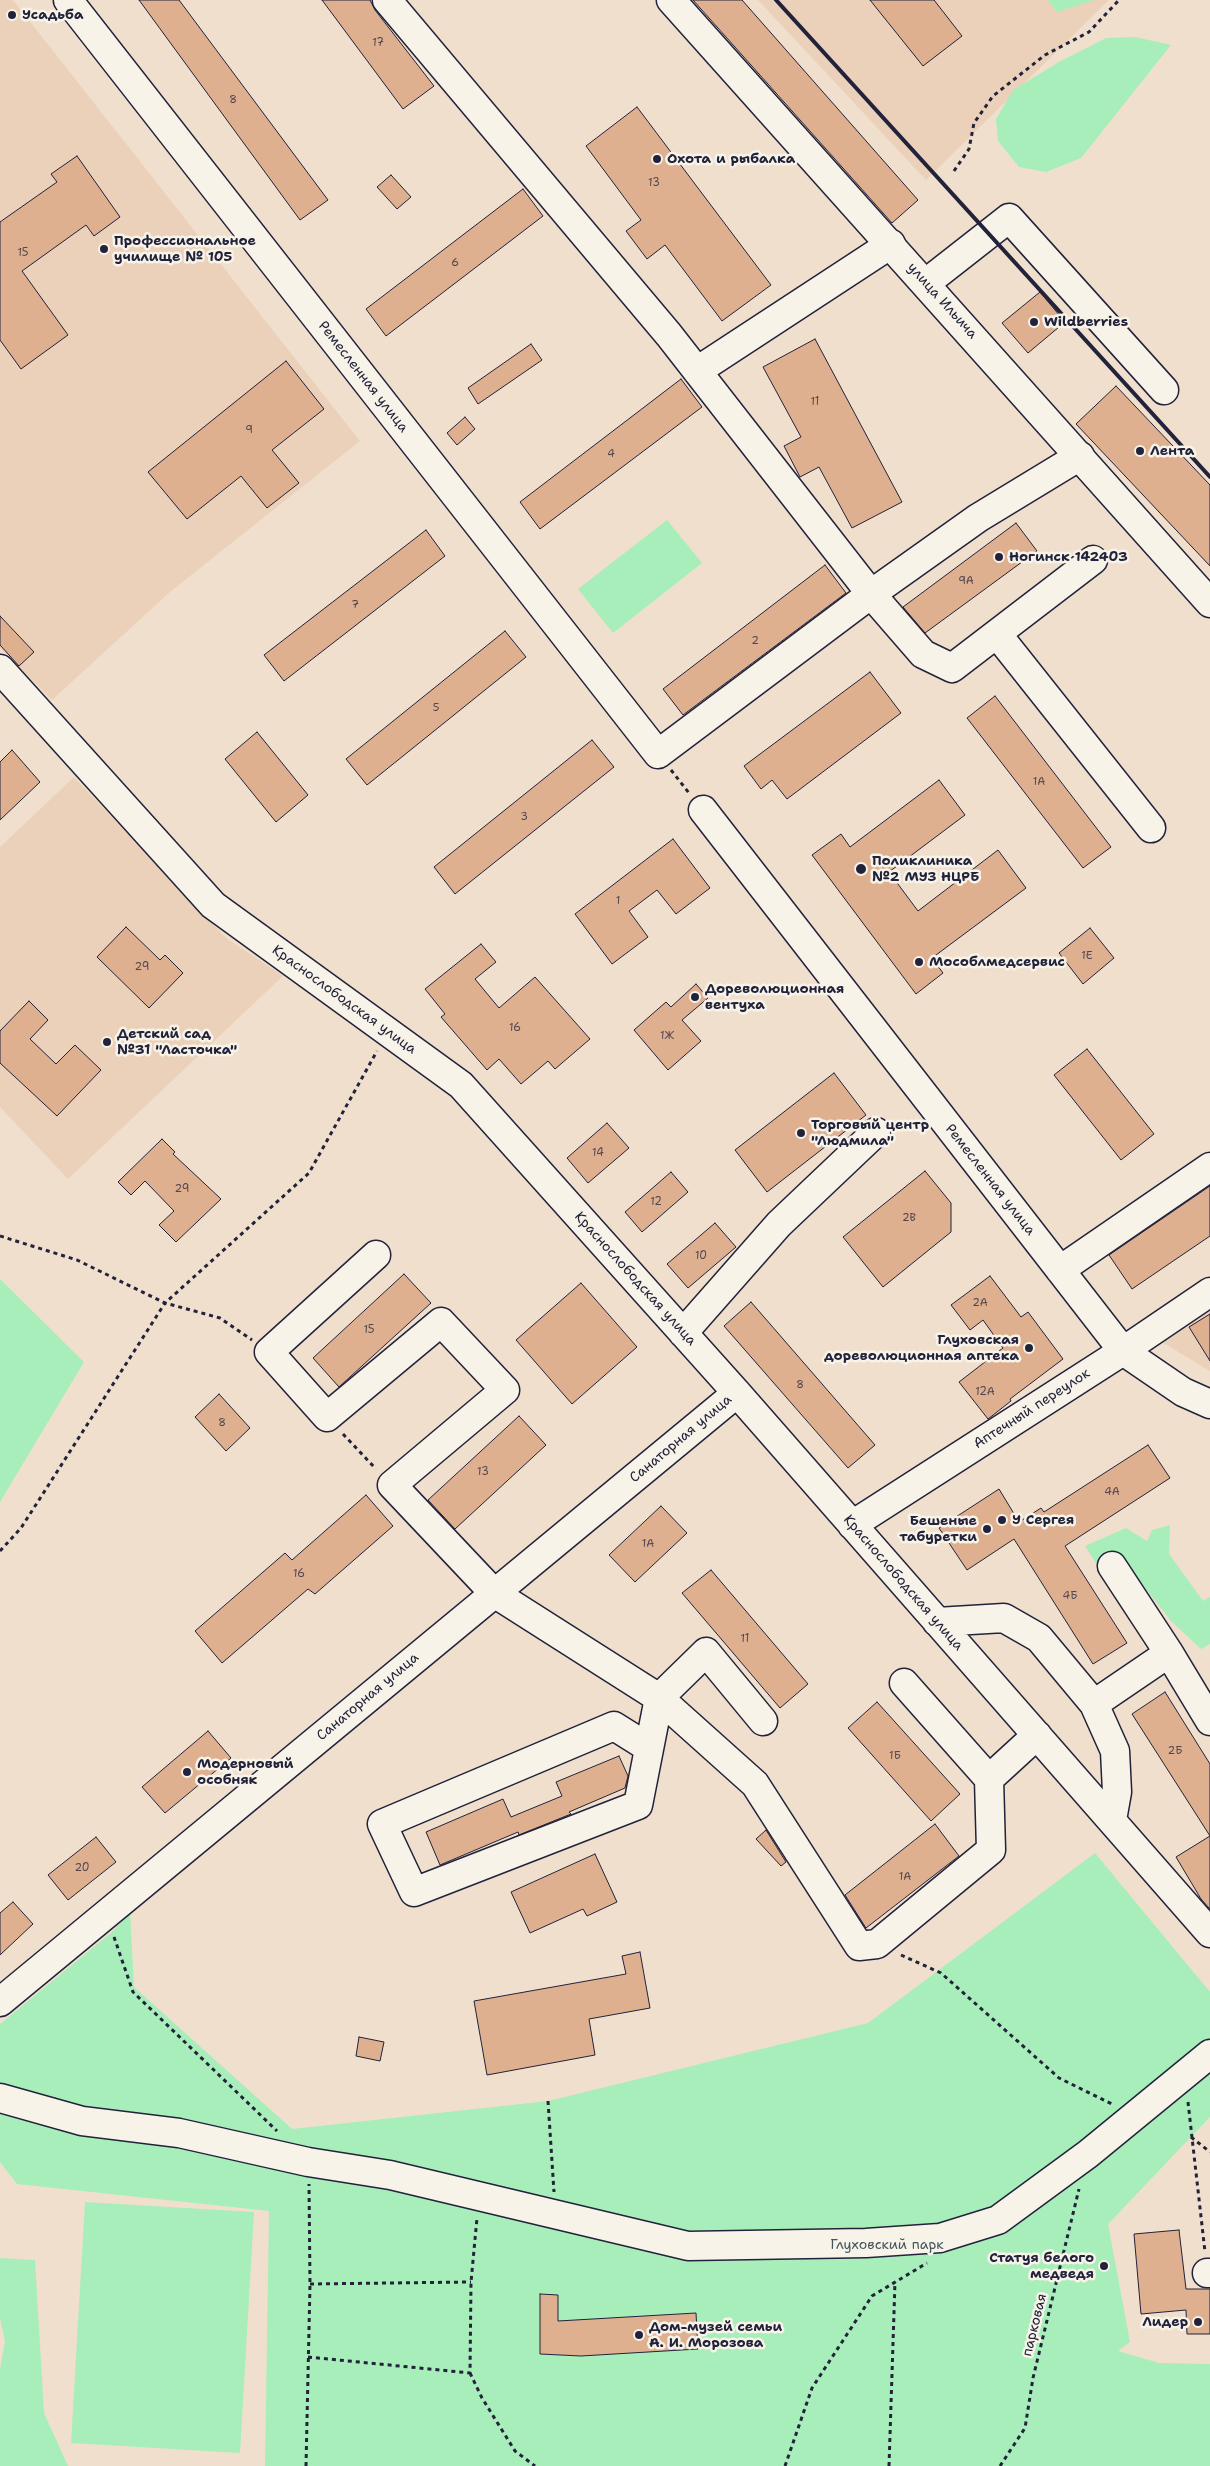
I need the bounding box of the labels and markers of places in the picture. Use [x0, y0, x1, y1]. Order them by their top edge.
place label: Усадьба [22, 7, 83, 23]
marker: Усадьба [6, 9, 18, 21]
place label: Охота и рыбалка [667, 151, 795, 167]
marker: Охота и рыбалка [651, 153, 663, 165]
place label: Профессиональное училище № 105 [114, 233, 256, 266]
marker: Профессиональное училище № 105 [98, 243, 110, 255]
place label: Wildberries [1044, 314, 1128, 330]
marker: Wildberries [1028, 316, 1040, 328]
place label: Лента [1150, 443, 1194, 459]
marker: Лента [1134, 445, 1146, 457]
place label: Ногинск 142403 [1009, 549, 1128, 565]
marker: Ногинск 142403 [993, 551, 1005, 563]
place label: Поликлиника №2 МУЗ НЦРБ [872, 853, 979, 886]
marker: Поликлиника №2 МУЗ НЦРБ [854, 862, 868, 876]
place label: Мособлмедсервис [929, 954, 1065, 970]
marker: Мособлмедсервис [913, 956, 925, 968]
place label: Дореволюционная вентуха [705, 981, 844, 1014]
marker: Дореволюционная вентуха [689, 991, 701, 1003]
place label: Детский сад №31 "Ласточка" [117, 1026, 237, 1058]
marker: Детский сад №31 "Ласточка" [101, 1036, 113, 1048]
place label: Торговый центр "Людмила" [811, 1117, 929, 1150]
marker: Торговый центр "Людмила" [795, 1127, 807, 1139]
place label: Глуховская дореволюционная аптека [824, 1332, 1019, 1364]
marker: Глуховская дореволюционная аптека [1023, 1342, 1035, 1354]
place label: У Сергея [1012, 1512, 1074, 1528]
place label: Бешеные табуретки [899, 1513, 977, 1545]
marker: У Сергея [996, 1514, 1008, 1526]
marker: Бешеные табуретки [981, 1523, 993, 1535]
place label: Модерновый особняк [197, 1756, 294, 1788]
marker: Модерновый особняк [181, 1766, 193, 1778]
place label: Статуя белого медведя [989, 2250, 1094, 2282]
marker: Статуя белого медведя [1098, 2260, 1110, 2272]
place label: Лидер [1142, 2314, 1188, 2330]
marker: Лидер [1192, 2316, 1204, 2328]
place label: Дом-музей семьи А. И. Морозова [649, 2319, 782, 2352]
marker: Дом-музей семьи А. И. Морозова [633, 2329, 645, 2341]

